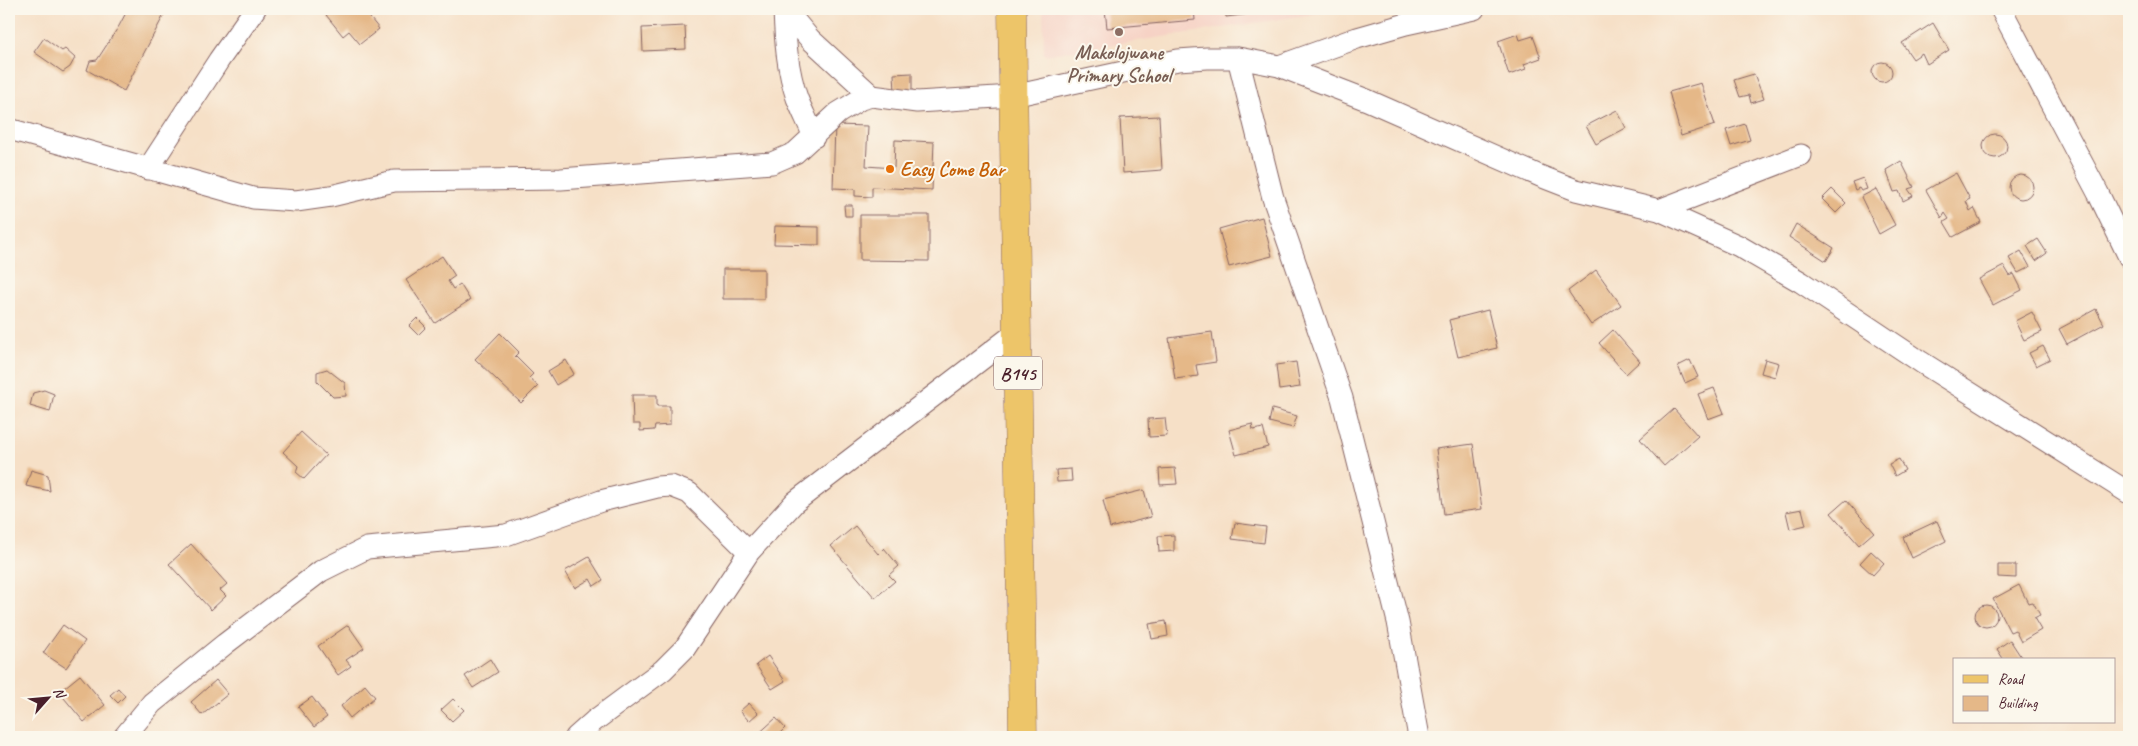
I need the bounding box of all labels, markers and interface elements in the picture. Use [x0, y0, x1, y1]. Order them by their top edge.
marker: Makolojwane Primary School [1113, 26, 1125, 38]
place label: Makolojwane Primary School [1067, 40, 1176, 88]
place label: Easy Come Bar [900, 157, 1007, 183]
marker: Easy Come Bar [884, 163, 896, 175]
road number: B145 [994, 356, 1042, 389]
legend [1953, 658, 2116, 724]
text: Road [1998, 670, 2025, 689]
north arrow [22, 674, 72, 724]
text: N [50, 685, 70, 702]
text: Building [1998, 694, 2038, 713]

